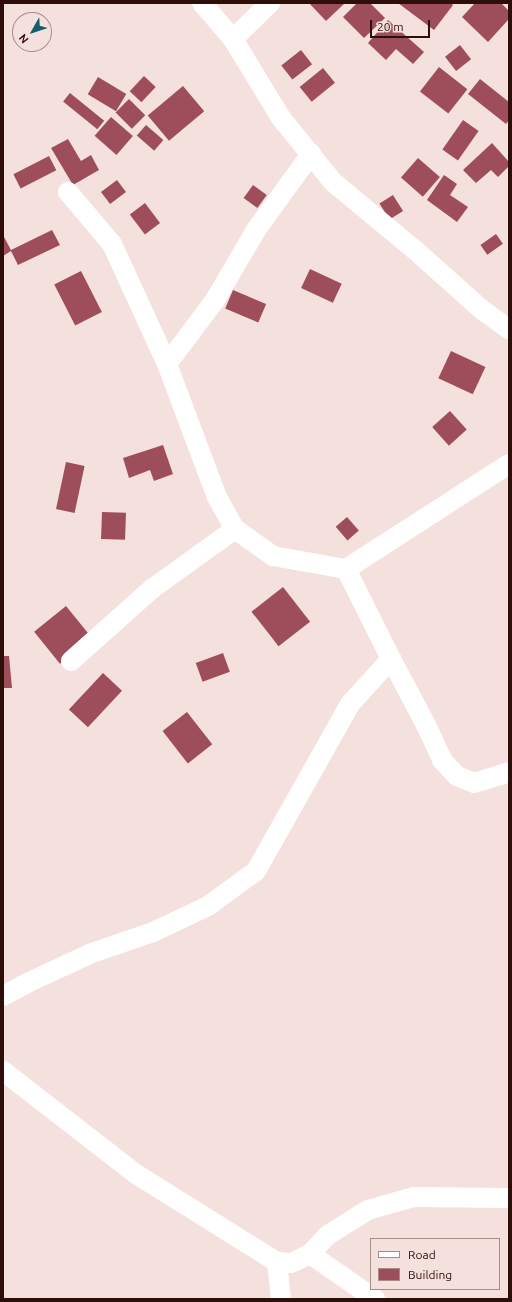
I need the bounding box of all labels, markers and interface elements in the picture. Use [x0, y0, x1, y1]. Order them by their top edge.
north arrow [12, 12, 52, 52]
scale bar [372, 12, 432, 38]
text: 20 m [377, 20, 404, 33]
text: N [16, 32, 31, 46]
legend [370, 1238, 500, 1290]
text: Road [408, 1248, 436, 1261]
text: Building [408, 1268, 452, 1281]

